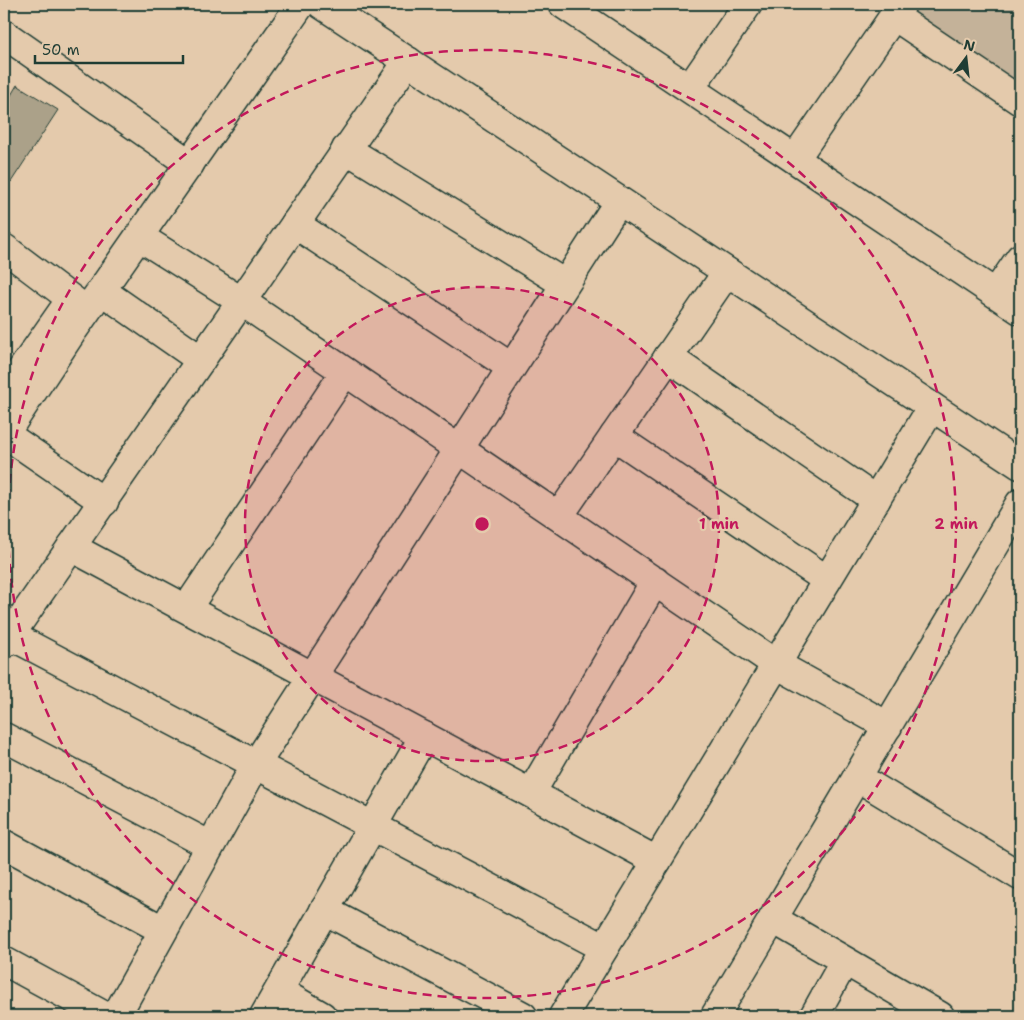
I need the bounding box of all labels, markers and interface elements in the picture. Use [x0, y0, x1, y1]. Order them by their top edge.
scale bar [35, 32, 182, 64]
north arrow [942, 32, 992, 82]
text: N [962, 35, 977, 56]
text: 50 m [42, 40, 80, 60]
text: 1 min [699, 514, 739, 534]
text: 2 min [934, 514, 978, 534]
centre of rings [473, 515, 491, 533]

